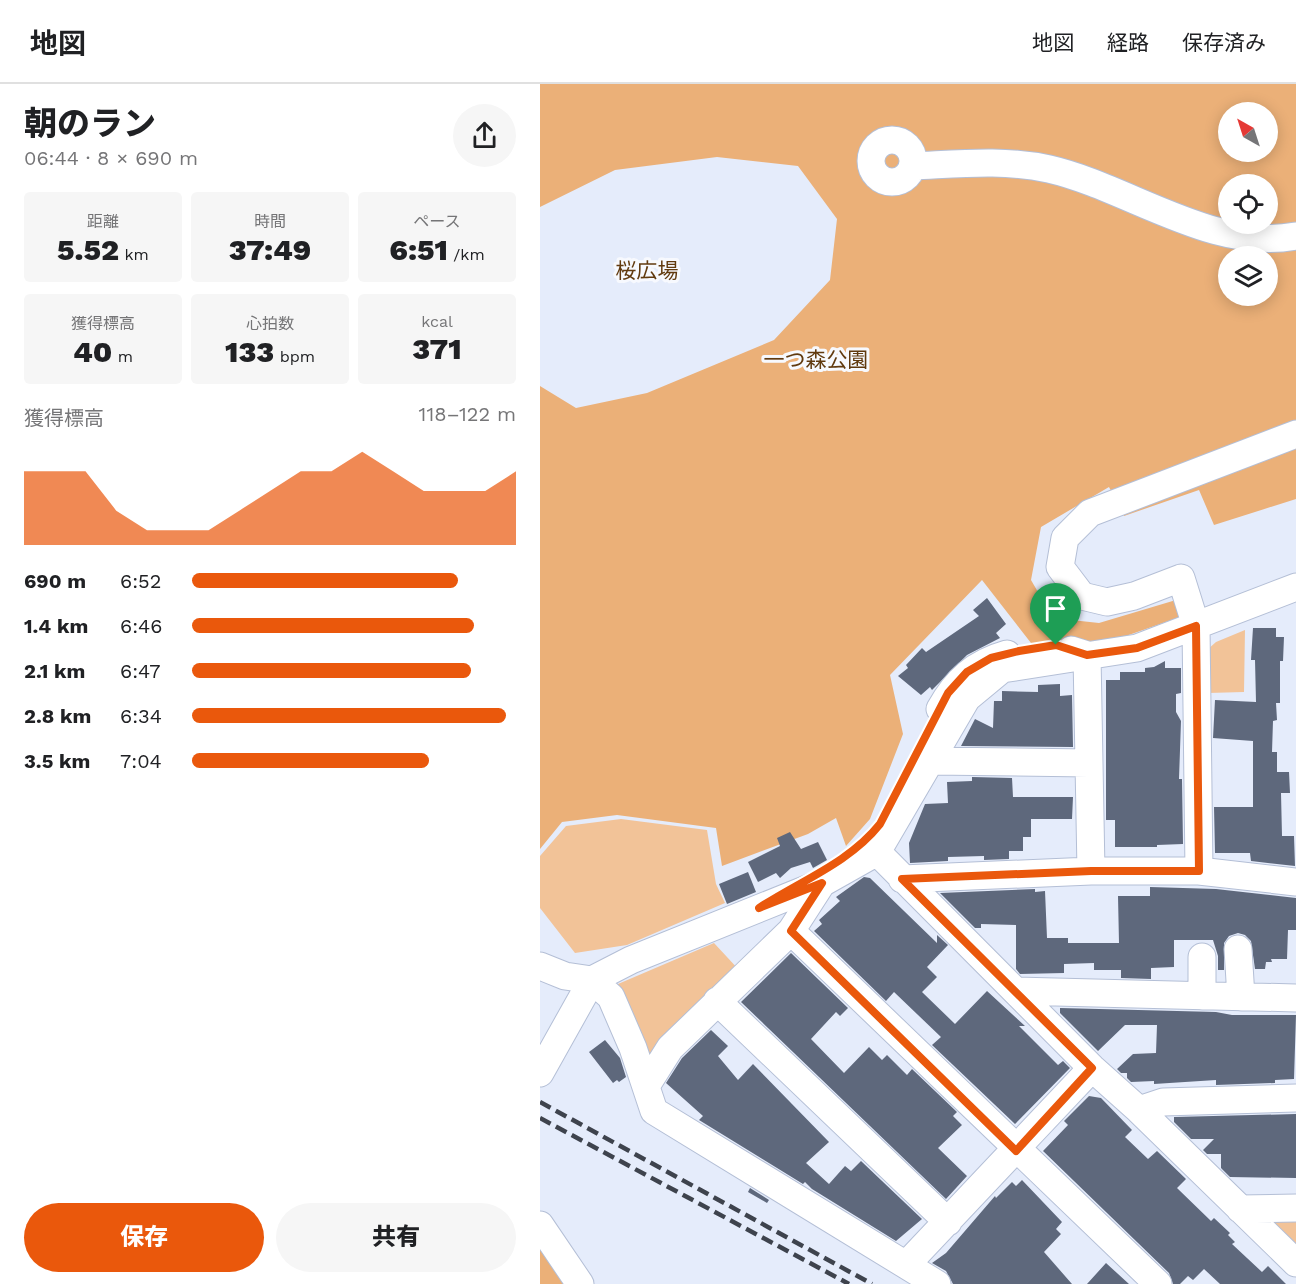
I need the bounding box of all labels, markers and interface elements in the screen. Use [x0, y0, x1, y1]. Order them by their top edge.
text: 地図 [30, 27, 86, 60]
text: 地図 [1032, 30, 1074, 55]
text: 経路 [1107, 30, 1149, 55]
text: 保存済み [1182, 30, 1266, 55]
north arrow [1218, 102, 1278, 162]
map controls [1218, 102, 1278, 306]
text: 朝のラン [24, 104, 156, 143]
button: share [453, 104, 516, 167]
text: 06:44 · 8 × 690 m [24, 146, 198, 170]
button: locate [1218, 174, 1278, 234]
text: 距離 [87, 212, 119, 231]
text: 時間 [254, 212, 286, 231]
text: ペース [413, 212, 461, 231]
text: 5.52 [57, 232, 119, 267]
text: 37:49 [229, 232, 311, 267]
text: 6:51 [389, 232, 448, 267]
text: km [119, 245, 149, 264]
text: /km [448, 245, 485, 264]
button: layers [1218, 246, 1278, 306]
park label: 桜広場 [616, 258, 679, 283]
text: kcal [421, 312, 453, 331]
text: 獲得標高 [71, 314, 135, 333]
text: 心拍数 [246, 314, 294, 333]
text: 371 [412, 331, 462, 366]
text: 40 [73, 334, 112, 369]
text: 133 [225, 334, 274, 369]
text: m [112, 347, 133, 366]
text: bpm [274, 347, 315, 366]
park label: 一つ森公園 [764, 347, 869, 372]
text: 118–122 m [419, 402, 516, 426]
text: 獲得標高 [24, 406, 104, 430]
text: 690 m [24, 569, 86, 593]
text: 6:52 [120, 569, 161, 593]
pin [1030, 583, 1081, 645]
icon: arrive [1039, 592, 1072, 625]
text: 1.4 km [24, 614, 88, 638]
text: 6:46 [120, 614, 162, 638]
text: 2.1 km [24, 659, 85, 683]
text: 6:47 [120, 659, 161, 683]
text: 2.8 km [24, 704, 91, 728]
text: 6:34 [120, 704, 162, 728]
text: 3.5 km [24, 749, 90, 773]
text: 7:04 [120, 749, 162, 773]
button: 保存 [24, 1203, 264, 1272]
button: 共有 [276, 1203, 516, 1272]

